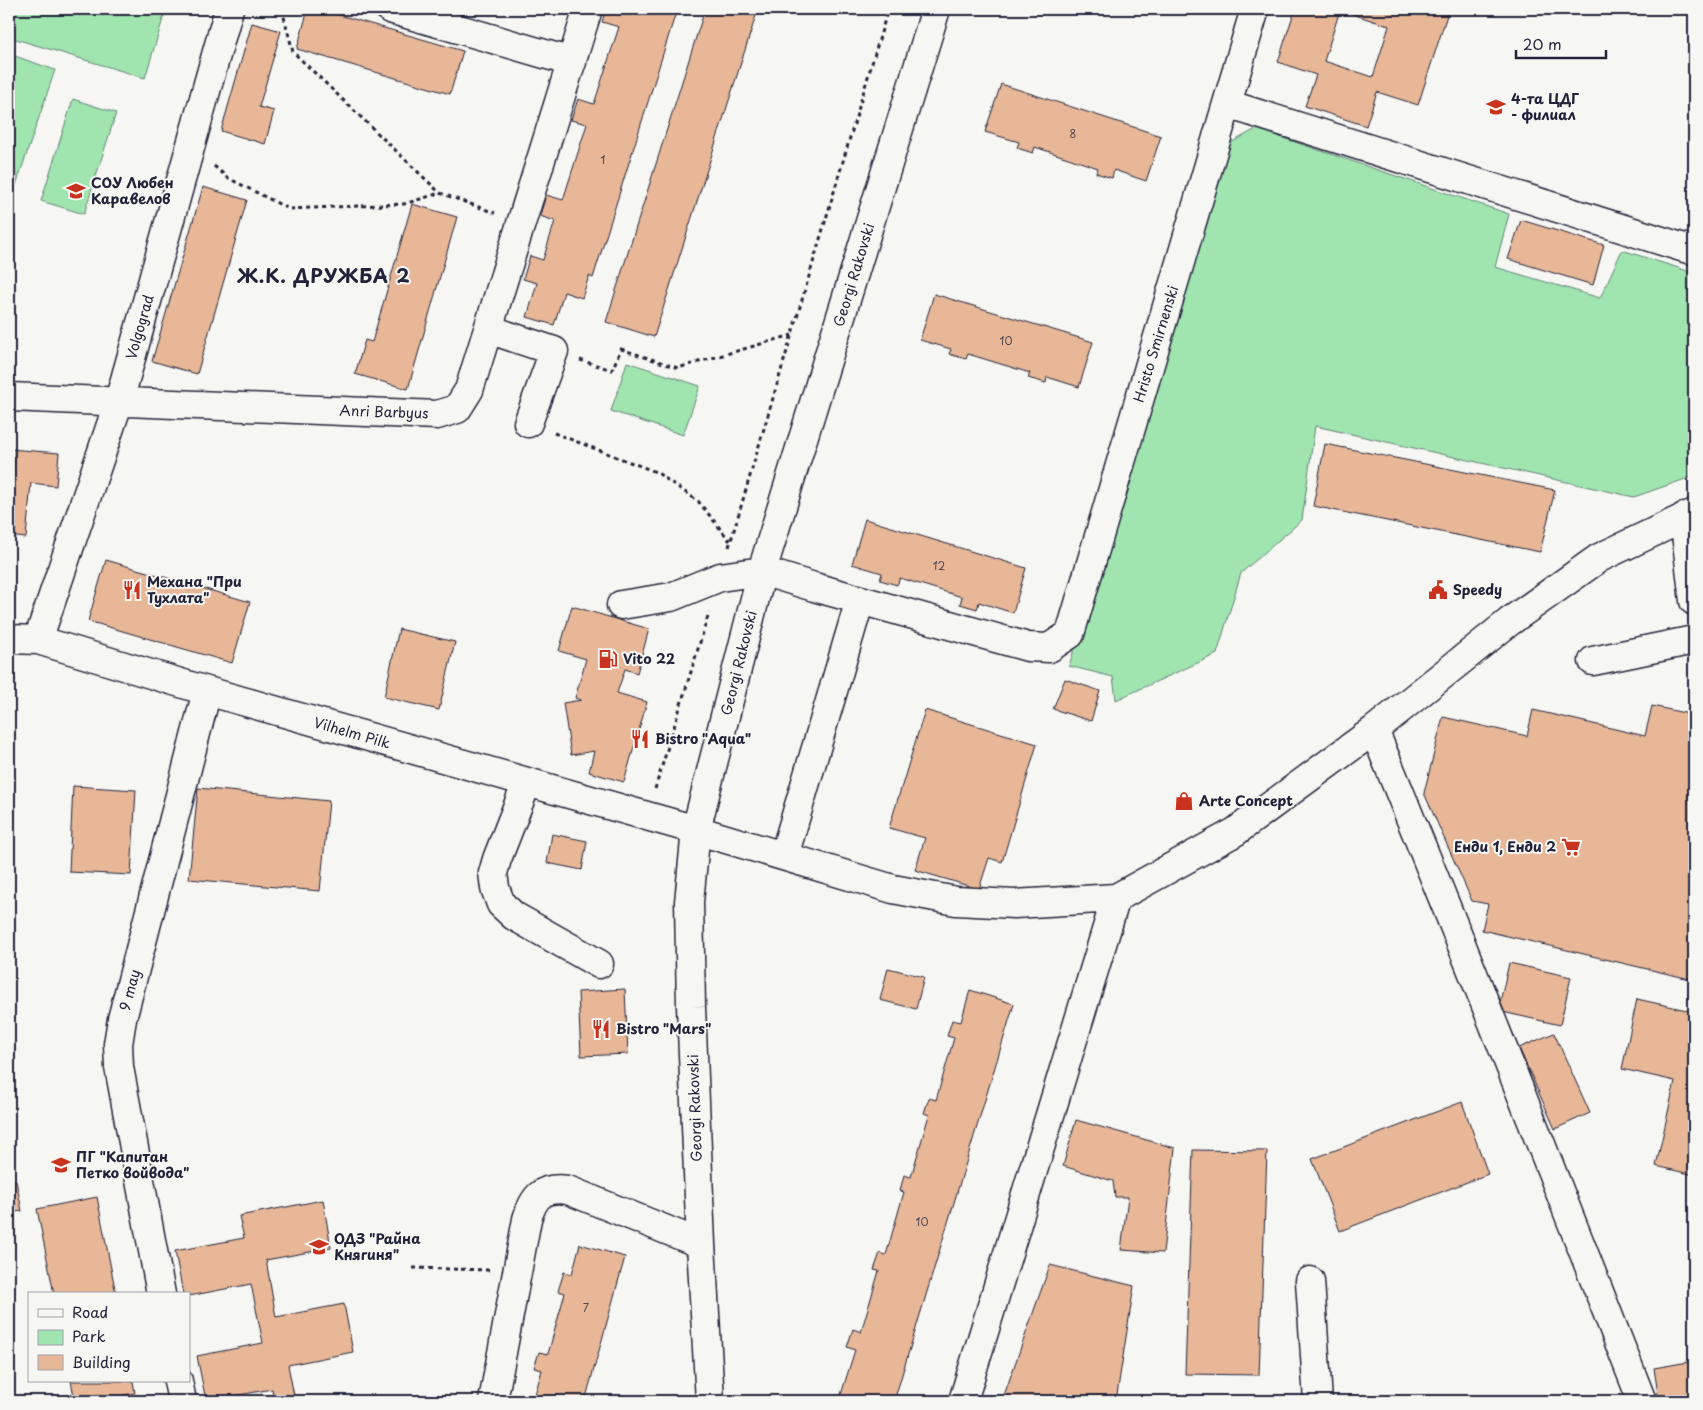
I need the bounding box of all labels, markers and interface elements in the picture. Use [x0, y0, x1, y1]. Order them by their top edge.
scale bar [1516, 28, 1606, 60]
text: 20 m [1523, 32, 1562, 55]
place label: 4-та ЦДГ - филиал [1511, 88, 1579, 125]
school or university icon: 4-та ЦДГ - филиал [1485, 96, 1507, 118]
house number: 8 [1070, 125, 1077, 142]
house number: 1 [601, 151, 606, 168]
place label: СОУ Любен Каравелов [91, 172, 174, 209]
school or university icon: СОУ Любен Каравелов [65, 180, 87, 202]
street label: Georgi Rakovski [828, 220, 879, 329]
district label: Ж.К. ДРУЖБА 2 [236, 261, 411, 289]
street label: Hristo Smirnenski [1128, 283, 1183, 405]
street label: Volgograd [120, 292, 159, 362]
house number: 10 [1000, 332, 1012, 349]
street label: Anri Barbyus [339, 399, 429, 424]
house number: 12 [933, 557, 946, 574]
place label: Механа "При Тухлата" [147, 571, 242, 608]
restaurant icon: Механа "При Тухлата" [121, 579, 143, 601]
public building icon: Speedy [1427, 579, 1449, 601]
place label: Speedy [1453, 579, 1502, 600]
street label: Georgi Rakovski [715, 608, 762, 718]
fuel station icon: Vito 22 [597, 648, 619, 670]
place label: Vito 22 [623, 648, 675, 669]
street label: Vilhelm Pilk [311, 712, 393, 754]
restaurant icon: Bistro "Aqua" [629, 728, 651, 750]
place label: Bistro "Aqua" [655, 728, 751, 749]
shop icon: Arte Concept [1173, 790, 1195, 812]
place label: Arte Concept [1199, 790, 1293, 811]
place label: Енди 1, Енди 2 [1454, 836, 1556, 857]
supermarket icon: Енди 1, Енди 2 [1560, 836, 1582, 858]
street label: 9 may [114, 967, 145, 1013]
restaurant icon: Bistro "Mars" [590, 1018, 612, 1040]
place label: Bistro "Mars" [616, 1018, 711, 1039]
street label: Georgi Rakovski [682, 1054, 707, 1162]
place label: ПГ "Капитан Петко войвода" [76, 1146, 189, 1183]
school or university icon: ПГ "Капитан Петко войвода" [50, 1154, 72, 1176]
house number: 10 [916, 1213, 928, 1230]
place label: ОДЗ "Райна Княгиня" [334, 1228, 421, 1265]
school or university icon: ОДЗ "Райна Княгиня" [308, 1236, 330, 1258]
legend [28, 1292, 190, 1382]
house number: 7 [583, 1299, 589, 1316]
text: Road [72, 1300, 108, 1323]
text: Park [72, 1324, 106, 1347]
text: Building [72, 1350, 131, 1373]

